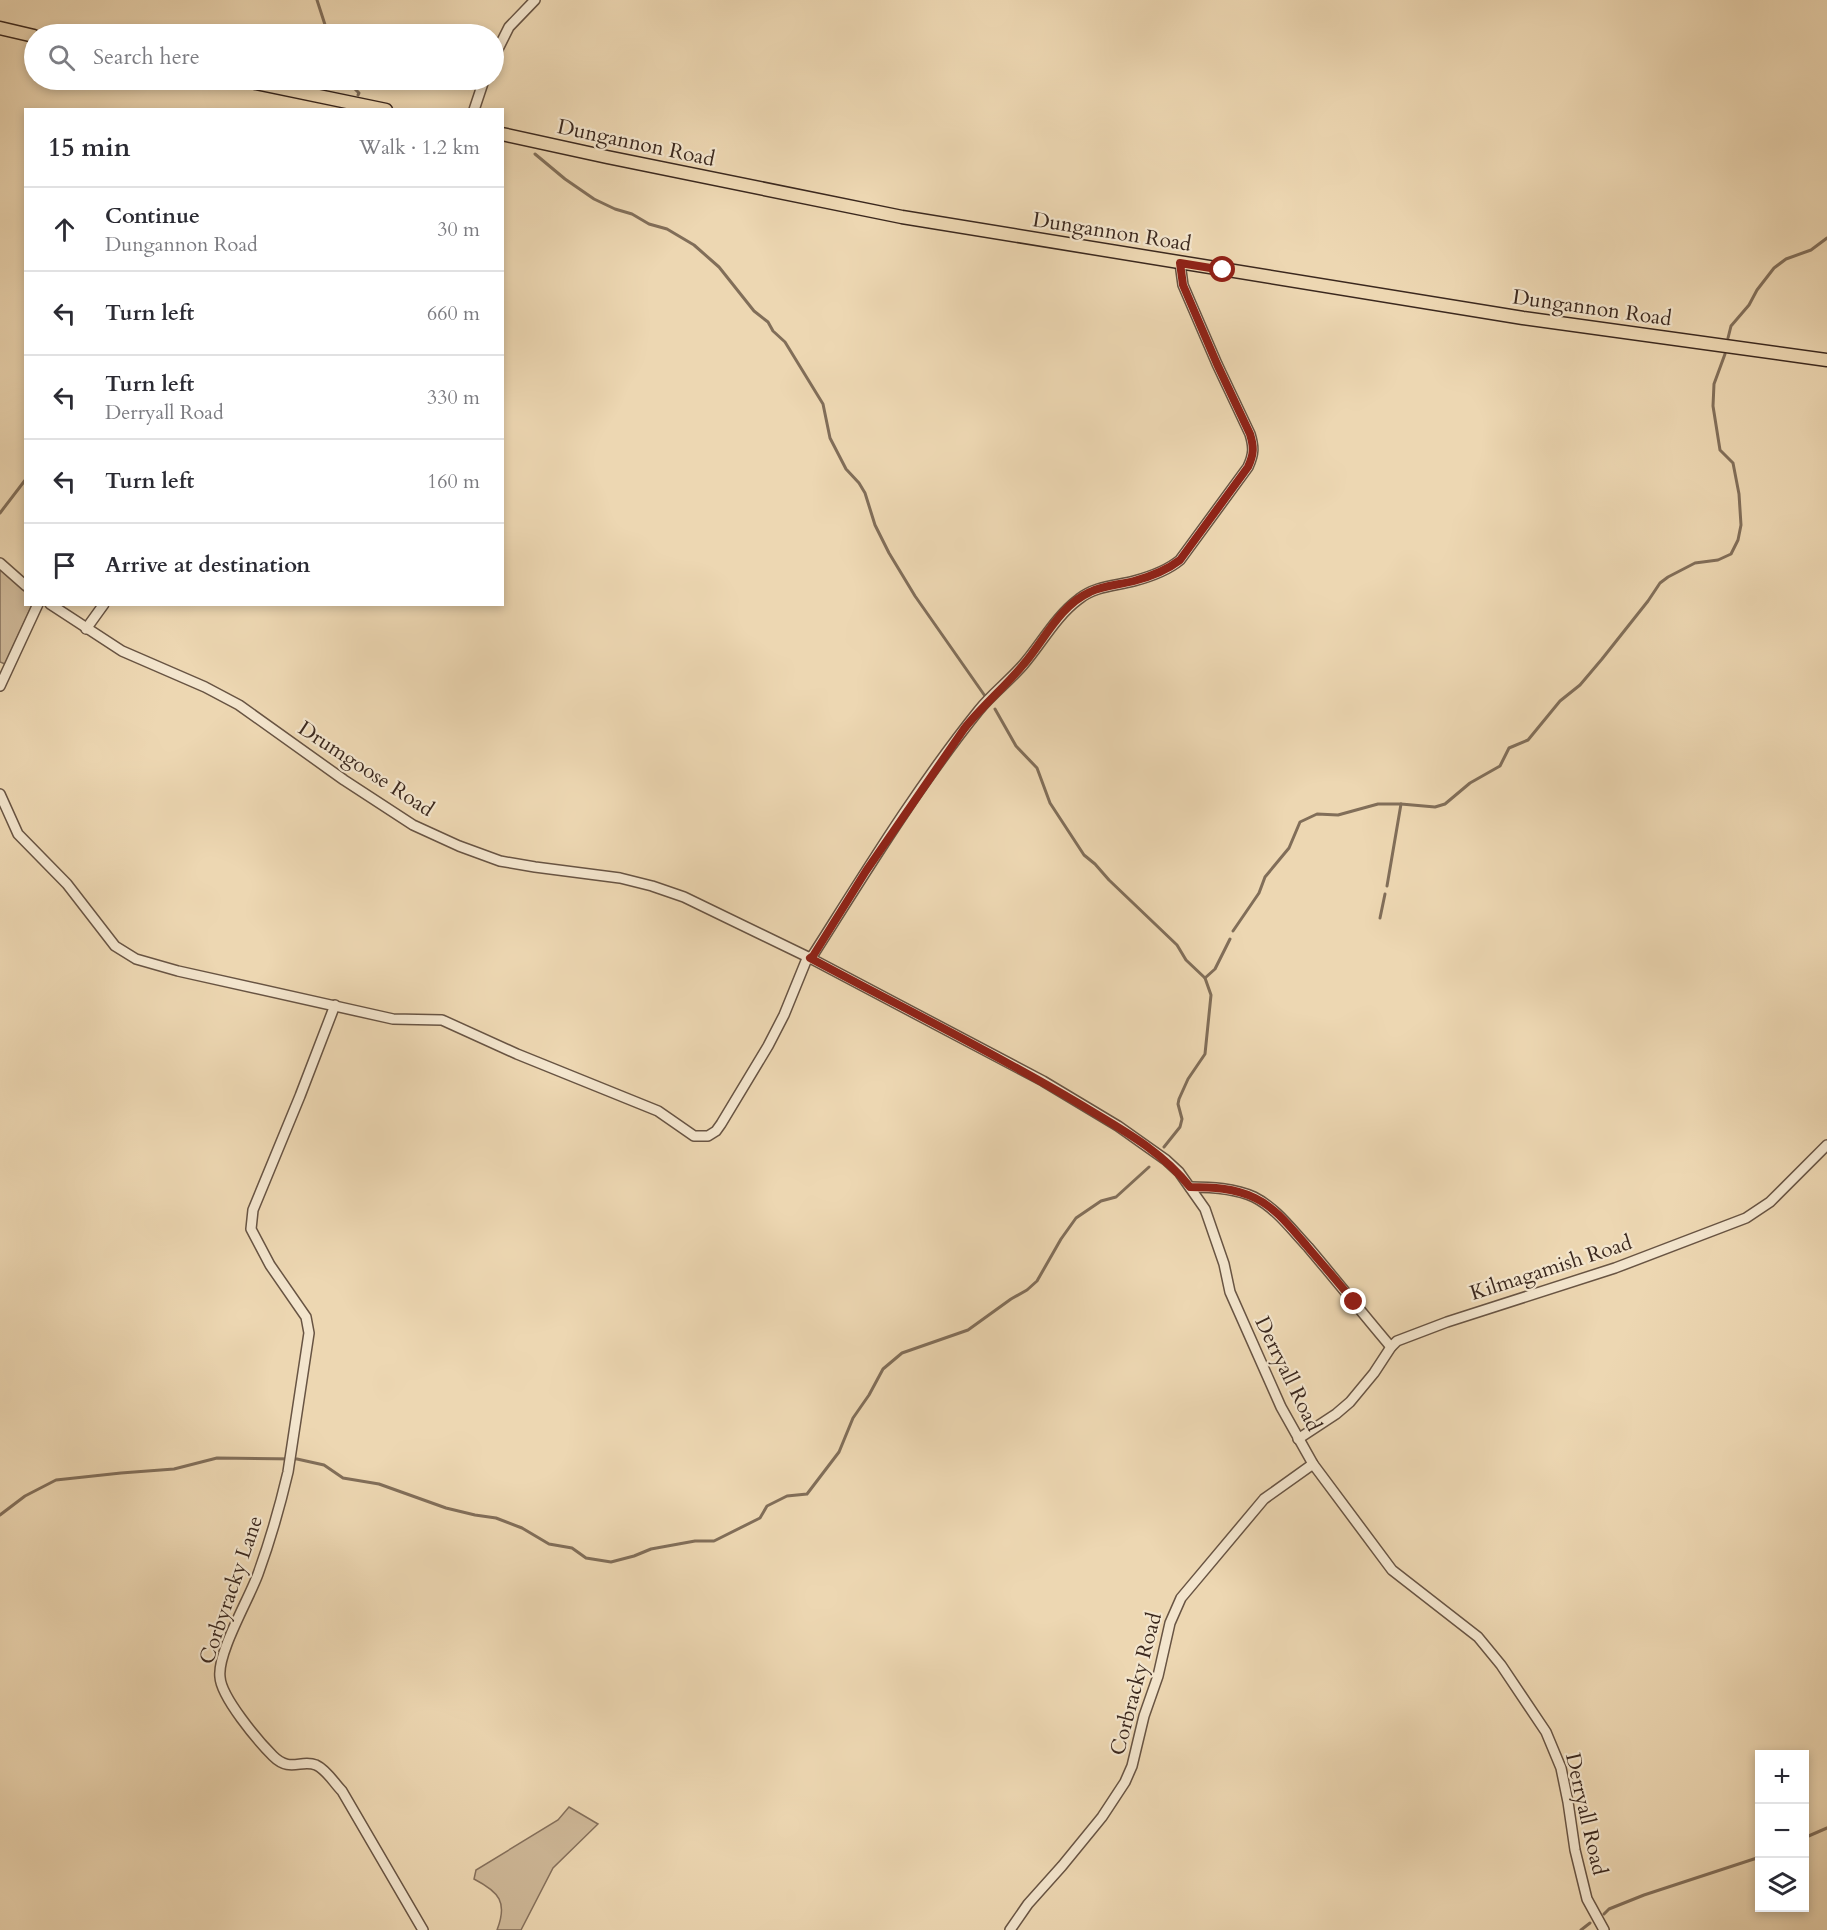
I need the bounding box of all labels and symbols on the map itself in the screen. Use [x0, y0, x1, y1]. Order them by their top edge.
street label: Dungannon Road [555, 112, 717, 174]
street label: Dungannon Road [1031, 205, 1193, 259]
route start [1209, 256, 1235, 282]
street label: Dungannon Road [1511, 282, 1673, 334]
street label: Drumgoose Road [292, 714, 440, 824]
street label: Kilmagamish Road [1466, 1228, 1636, 1308]
route end [1340, 1288, 1366, 1314]
street label: Derryall Road [1248, 1312, 1328, 1436]
street label: Corbyracky Lane [192, 1512, 270, 1668]
street label: Corbracky Road [1103, 1609, 1169, 1759]
street label: Derryall Road [1558, 1750, 1614, 1878]

